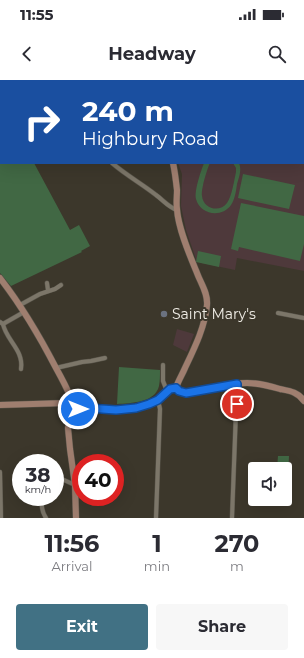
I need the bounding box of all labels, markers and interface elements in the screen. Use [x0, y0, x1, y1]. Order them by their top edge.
text: 11:55 [20, 5, 53, 24]
icon: back [16, 43, 38, 65]
text: Headway [108, 43, 196, 65]
icon: search [266, 43, 288, 65]
text: 240 m [82, 94, 174, 128]
icon: right [16, 96, 68, 148]
text: Highbury Road [82, 128, 219, 150]
place label: Saint Mary's [172, 305, 256, 323]
marker: Saint Mary's [159, 309, 169, 319]
pin [220, 387, 254, 421]
position arrow [57, 388, 99, 430]
icon: arrive [226, 393, 248, 415]
speed limit sign: 40 [72, 454, 124, 506]
map controls [248, 462, 292, 506]
button: sound [248, 462, 292, 506]
text: 38 [25, 463, 51, 487]
text: km/h [25, 483, 51, 496]
text: 11:56 [45, 529, 99, 558]
text: 1 [152, 529, 162, 558]
text: 270 [215, 529, 259, 558]
text: Arrival [51, 558, 92, 574]
text: min [144, 558, 170, 574]
text: m [230, 558, 244, 574]
button: Exit [16, 604, 148, 650]
button: Share [156, 604, 288, 650]

